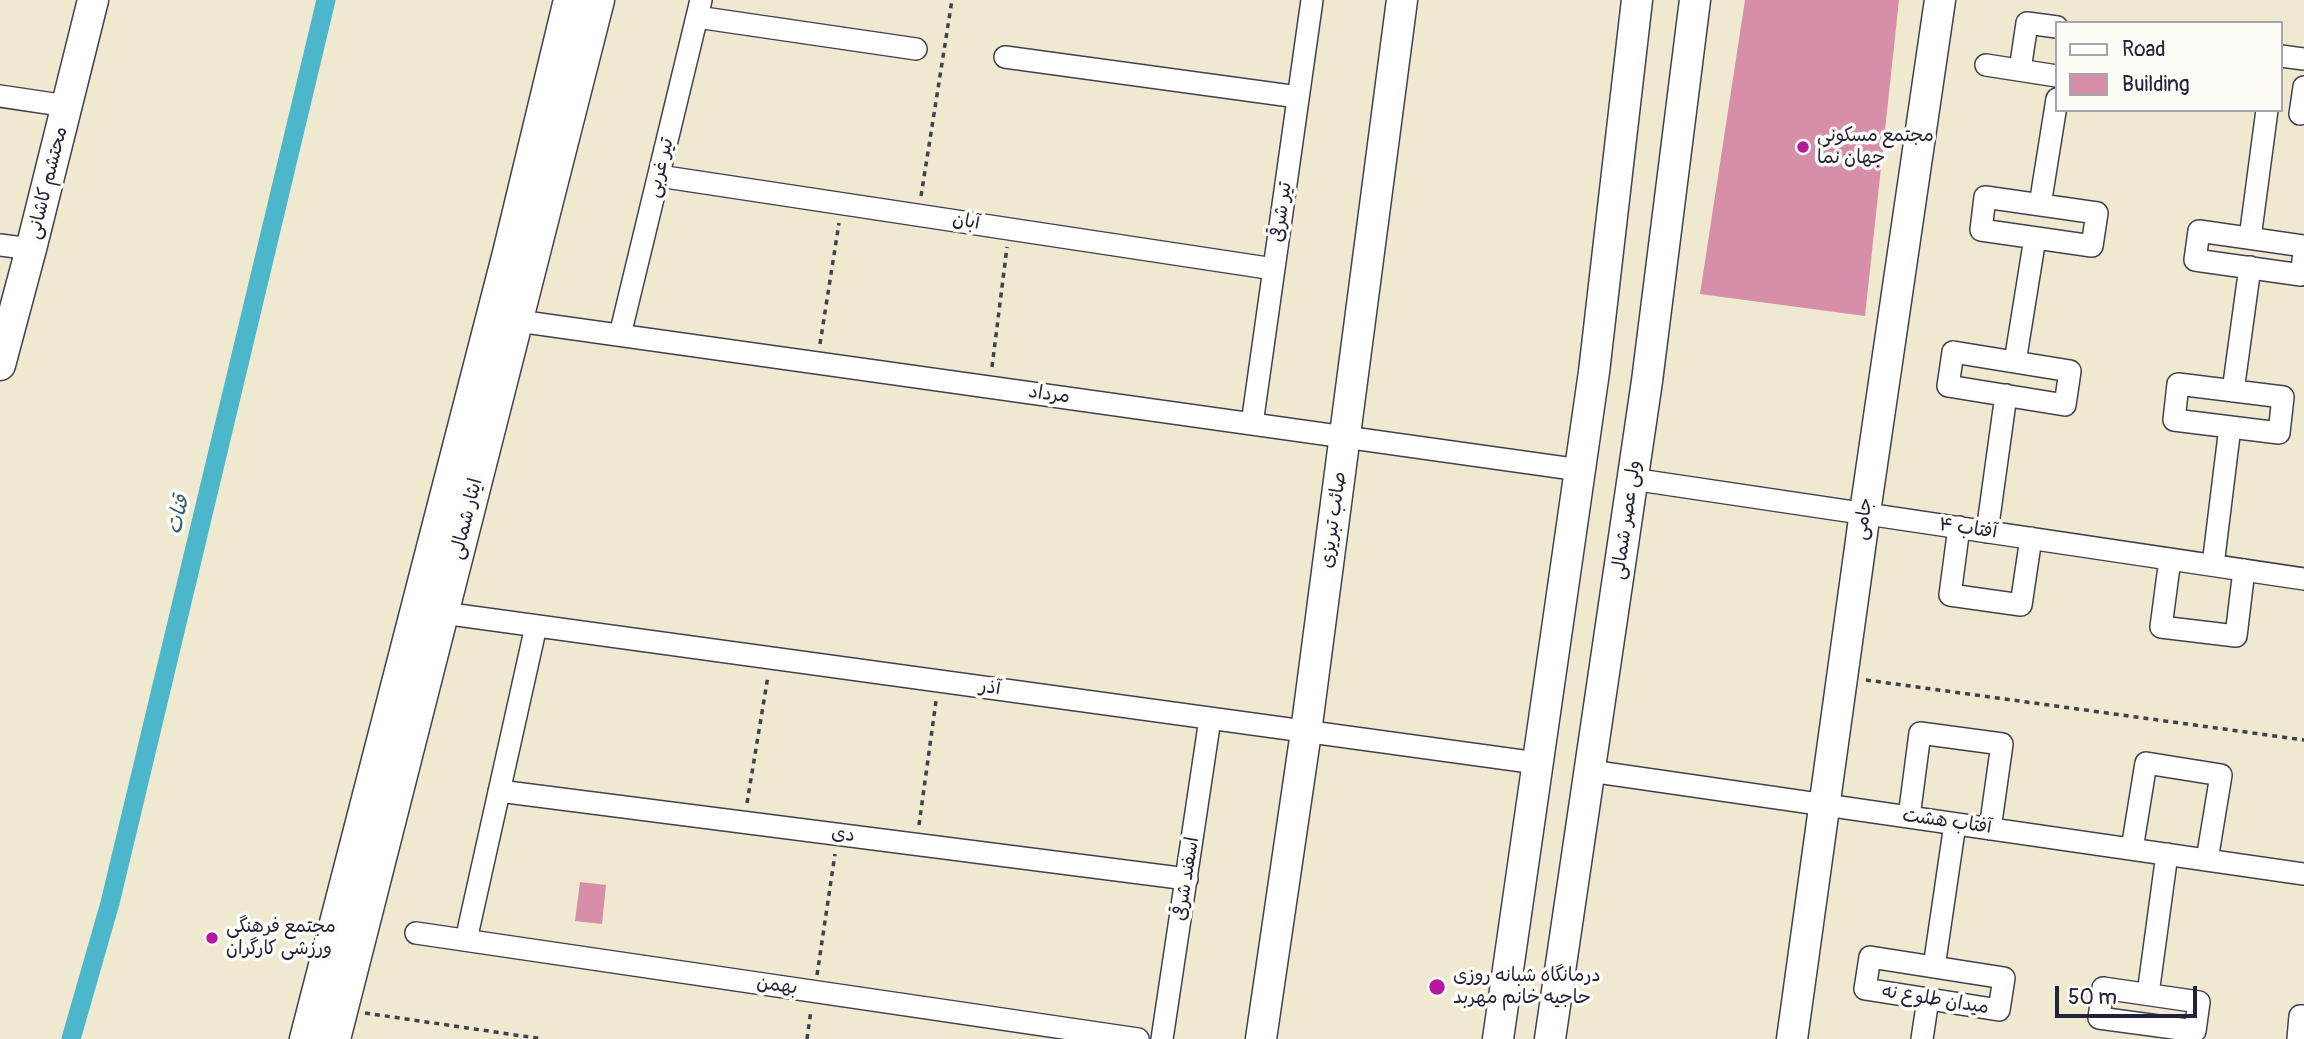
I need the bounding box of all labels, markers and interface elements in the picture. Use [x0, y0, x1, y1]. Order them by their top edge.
legend [2056, 21, 2283, 112]
text: Road [2122, 36, 2166, 63]
text: Building [2122, 71, 2189, 98]
street label: محتشم کاشانی [23, 124, 73, 242]
place label: مجتمع مسکونی جهان نما [1817, 125, 1934, 169]
street label: تیر غربی [643, 136, 679, 200]
marker: مجتمع مسکونی جهان نما [1795, 139, 1811, 155]
street label: تیر شرقی [1266, 180, 1298, 244]
street label: آبان [951, 209, 981, 235]
street label: مرداد [1027, 381, 1071, 409]
street label: ولی عصر شمالی [1607, 459, 1647, 581]
street label: صائب تبریزی [1316, 470, 1352, 570]
street label: ایثار شمالی [446, 476, 488, 562]
water label: قنات [162, 493, 196, 537]
street label: جامی [1850, 496, 1878, 542]
street label: آفتاب ۴ [1937, 514, 1999, 544]
street label: آذر [978, 675, 1002, 701]
street label: آفتاب هشت [1901, 804, 1993, 840]
street label: دی [830, 822, 856, 848]
street label: اسفند شرقی [1169, 835, 1205, 923]
place label: مجتمع فرهنگی ورزشی کارگران [226, 916, 336, 960]
marker: مجتمع فرهنگی ورزشی کارگران [204, 930, 220, 946]
place label: درمانگاه شبانه‌ روزی حاجیه‌ خانم مهربد [1453, 965, 1601, 1009]
street label: بهمن [755, 972, 799, 1000]
scale bar [2059, 972, 2201, 1016]
marker: درمانگاه شبانه‌ روزی حاجیه‌ خانم مهربد [1427, 977, 1447, 997]
street label: میدان طلوع نه [1880, 980, 1990, 1020]
text: 50 m [2068, 984, 2117, 1011]

